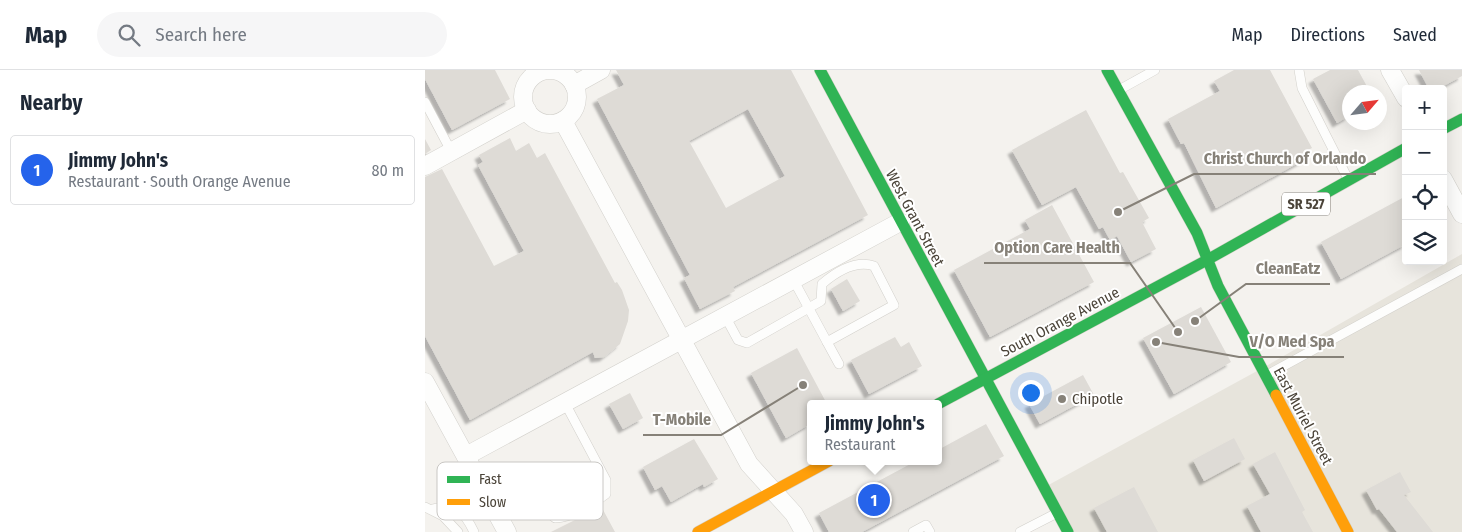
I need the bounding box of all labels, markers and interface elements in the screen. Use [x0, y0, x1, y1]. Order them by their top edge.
search box [97, 12, 447, 57]
text: Map [25, 21, 67, 49]
icon: search [115, 21, 143, 49]
text: Search here [155, 23, 247, 46]
text: Map [1231, 24, 1263, 46]
text: Directions [1291, 24, 1365, 46]
text: Saved [1393, 24, 1437, 46]
north arrow [1342, 85, 1387, 130]
map controls [1402, 85, 1447, 265]
button: + [1402, 85, 1447, 130]
text: Nearby [20, 90, 82, 116]
button: − [1402, 130, 1447, 175]
callout: Christ Church of Orlando [1194, 143, 1376, 174]
text: Jimmy John's [68, 149, 168, 172]
text: Christ Church of Orlando [1204, 149, 1367, 168]
text: 1 [34, 161, 40, 180]
text: 80 m [372, 161, 404, 180]
street label: West Grant Street [882, 166, 948, 270]
text: Restaurant · South Orange Avenue [68, 172, 291, 191]
button: locate [1402, 175, 1447, 220]
road number: SR 527 [1282, 192, 1330, 216]
button: layers [1402, 220, 1447, 265]
callout: Option Care Health [984, 232, 1130, 263]
text: Option Care Health [994, 238, 1120, 257]
callout: CleanEatz [1246, 253, 1330, 284]
text: CleanEatz [1256, 259, 1321, 278]
street label: South Orange Avenue [998, 283, 1122, 361]
callout: V/O Med Spa [1239, 326, 1344, 357]
text: V/O Med Spa [1248, 332, 1335, 351]
street label: East Muriel Street [1270, 364, 1336, 468]
your location [1018, 380, 1044, 406]
place label: Chipotle [1072, 390, 1123, 408]
marker: Chipotle [1056, 393, 1068, 405]
popup [807, 400, 942, 465]
callout: T-Mobile [643, 404, 721, 435]
text: T-Mobile [653, 410, 711, 429]
text: Jimmy John's [824, 412, 925, 435]
text: Restaurant [824, 435, 896, 454]
legend [437, 462, 603, 520]
text: Fast [479, 471, 502, 488]
pin: 1 [858, 481, 890, 519]
text: Slow [479, 494, 506, 511]

